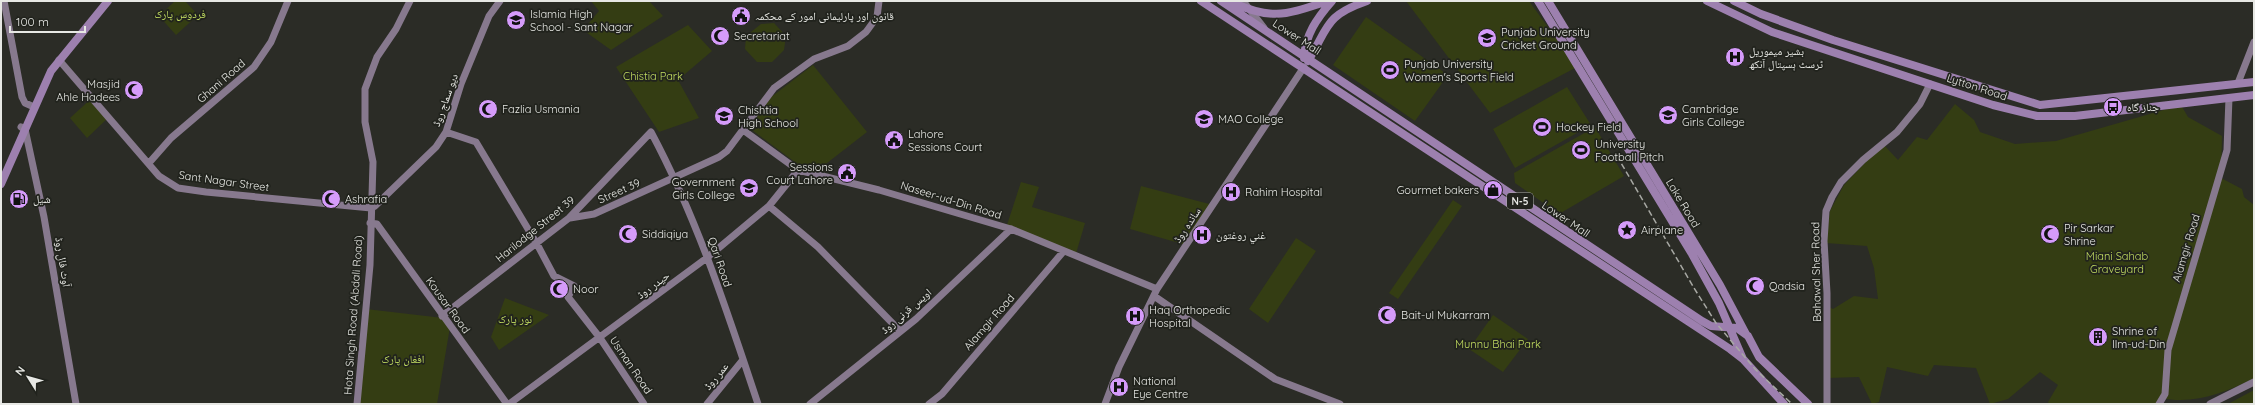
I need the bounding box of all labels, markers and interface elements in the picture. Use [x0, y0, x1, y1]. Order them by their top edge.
public building icon: قانون اور پارلیمانی امور کے محکمہ [730, 5, 752, 27]
park label: فردوس پارک [154, 7, 206, 21]
place label: Islamia High School - Sant Nagar [530, 7, 633, 34]
scale bar [10, 8, 85, 34]
school or university icon: Islamia High School - Sant Nagar [505, 9, 527, 31]
place label: قانون اور پارلیمانی امور کے محکمہ [755, 9, 894, 23]
text: 100 m [16, 14, 49, 29]
street label: Lower Mall [1270, 16, 1324, 58]
mosque icon: Secretariat [709, 25, 731, 47]
place label: Punjab University Cricket Ground [1501, 25, 1590, 52]
school or university icon: Punjab University Cricket Ground [1476, 27, 1498, 49]
place label: Secretariat [734, 29, 790, 43]
place label: بشیر میموریل ٹرسٹ ہسپتال آنکھ [1749, 44, 1823, 71]
hospital icon: بشیر میموریل ٹرسٹ ہسپتال آنکھ [1724, 46, 1746, 68]
street label: Ghani Road [194, 56, 248, 106]
place label: Punjab University Women's Sports Field [1404, 57, 1514, 84]
sports icon: Punjab University Women's Sports Field [1379, 59, 1401, 81]
park label: Chistia Park [623, 69, 683, 83]
street label: دیو سماج روڈ [429, 71, 461, 128]
street label: Lytton Road [1945, 71, 2009, 103]
place label: Masjid Ahle Hadees [56, 77, 120, 104]
mosque icon: Masjid Ahle Hadees [123, 79, 145, 101]
bus stop icon: جناز گاہ [2102, 96, 2124, 118]
mosque icon: Fazlia Usmania [477, 98, 499, 120]
place label: جناز گاہ [2127, 100, 2159, 114]
place label: Fazlia Usmania [502, 102, 580, 116]
place label: Cambridge Girls College [1682, 102, 1745, 129]
place label: Chishtia High School [738, 103, 798, 130]
school or university icon: Cambridge Girls College [1657, 104, 1679, 126]
school or university icon: Chishtia High School [713, 105, 735, 127]
school or university icon: MAO College [1193, 108, 1215, 130]
place label: MAO College [1218, 112, 1283, 126]
sports icon: Hockey Field [1531, 116, 1553, 138]
place label: Hockey Field [1556, 120, 1621, 134]
place label: Lahore Sessions Court [908, 127, 983, 154]
public building icon: Lahore Sessions Court [883, 129, 905, 151]
place label: University Football Pitch [1595, 137, 1664, 164]
sports icon: University Football Pitch [1570, 139, 1592, 161]
place label: Sessions Court Lahore [766, 160, 833, 187]
public building icon: Sessions Court Lahore [836, 162, 858, 184]
street label: Sant Nagar Street [178, 168, 270, 194]
street label: Street 39 [596, 175, 642, 207]
place label: Government Girls College [672, 175, 735, 202]
street label: Lake Road [1663, 176, 1703, 230]
school or university icon: Government Girls College [738, 177, 760, 199]
street label: Naseer-ud-Din Road [899, 178, 1003, 222]
shop icon: Gourmet bakers [1482, 179, 1504, 201]
hospital icon: Rahim Hospital [1220, 181, 1242, 203]
place label: Gourmet bakers [1397, 183, 1479, 197]
place label: Rahim Hospital [1245, 185, 1322, 199]
fuel station icon: شیل [8, 188, 30, 210]
mosque icon: Ashrafia [320, 188, 342, 210]
place label: شیل [33, 192, 51, 206]
place label: Ashrafia [345, 192, 387, 206]
street label: Harilodge Street 39 [493, 193, 577, 265]
road number: N-5 [1507, 193, 1533, 209]
street label: Lower Mall [1539, 198, 1593, 240]
street label: ساندہ روڈ [1170, 205, 1204, 245]
street label: Alamgir Road [2169, 212, 2203, 284]
place icon: Airplane [1616, 219, 1638, 241]
place label: Pir Sarkar Shrine [2064, 221, 2115, 248]
street label: Bahawal Sher Road [1808, 222, 1824, 322]
mosque icon: Siddiqiya [617, 223, 639, 245]
place label: Airplane [1641, 223, 1683, 237]
mosque icon: Pir Sarkar Shrine [2039, 223, 2061, 245]
hospital icon: غني روغتون [1191, 224, 1213, 246]
place label: Siddiqiya [642, 227, 688, 241]
place label: غني روغتون [1216, 228, 1266, 244]
street label: Hota Singh Road (Abdali Road) [340, 235, 366, 395]
street label: Qari Road [705, 235, 735, 289]
street label: آوٹ فال روڈ [52, 236, 74, 288]
park label: Miani Sahab Graveyard [2086, 249, 2148, 276]
street label: حیدر روڈ [634, 268, 672, 302]
street label: Kousar Road [423, 274, 473, 336]
mosque icon: Qadsia [1744, 275, 1766, 297]
mosque icon: Noor [548, 278, 570, 300]
place label: Qadsia [1769, 279, 1805, 293]
place label: Noor [573, 282, 599, 296]
street label: اویس قرنی روڈ [878, 285, 934, 337]
street label: Alamgir Road [961, 291, 1017, 353]
place label: Haq Orthopedic Hospital [1149, 303, 1230, 330]
mosque icon: Bait-ul Mukarram [1376, 304, 1398, 326]
hospital icon: Haq Orthopedic Hospital [1124, 305, 1146, 327]
place label: Bait-ul Mukarram [1401, 308, 1490, 322]
park label: نور پارک [498, 312, 532, 326]
place label: Shrine of Ilm-ud-Din [2112, 324, 2165, 351]
building icon: Shrine of Ilm-ud-Din [2087, 326, 2109, 348]
street label: Usman Road [607, 334, 655, 396]
park label: Munnu Bhai Park [1455, 337, 1541, 351]
park label: افغان پارک [382, 352, 424, 366]
north arrow [8, 357, 48, 397]
street label: عمر روڈ [701, 359, 732, 393]
text: N [12, 364, 28, 378]
place label: National Eye Centre [1133, 374, 1188, 401]
hospital icon: National Eye Centre [1108, 376, 1130, 398]

